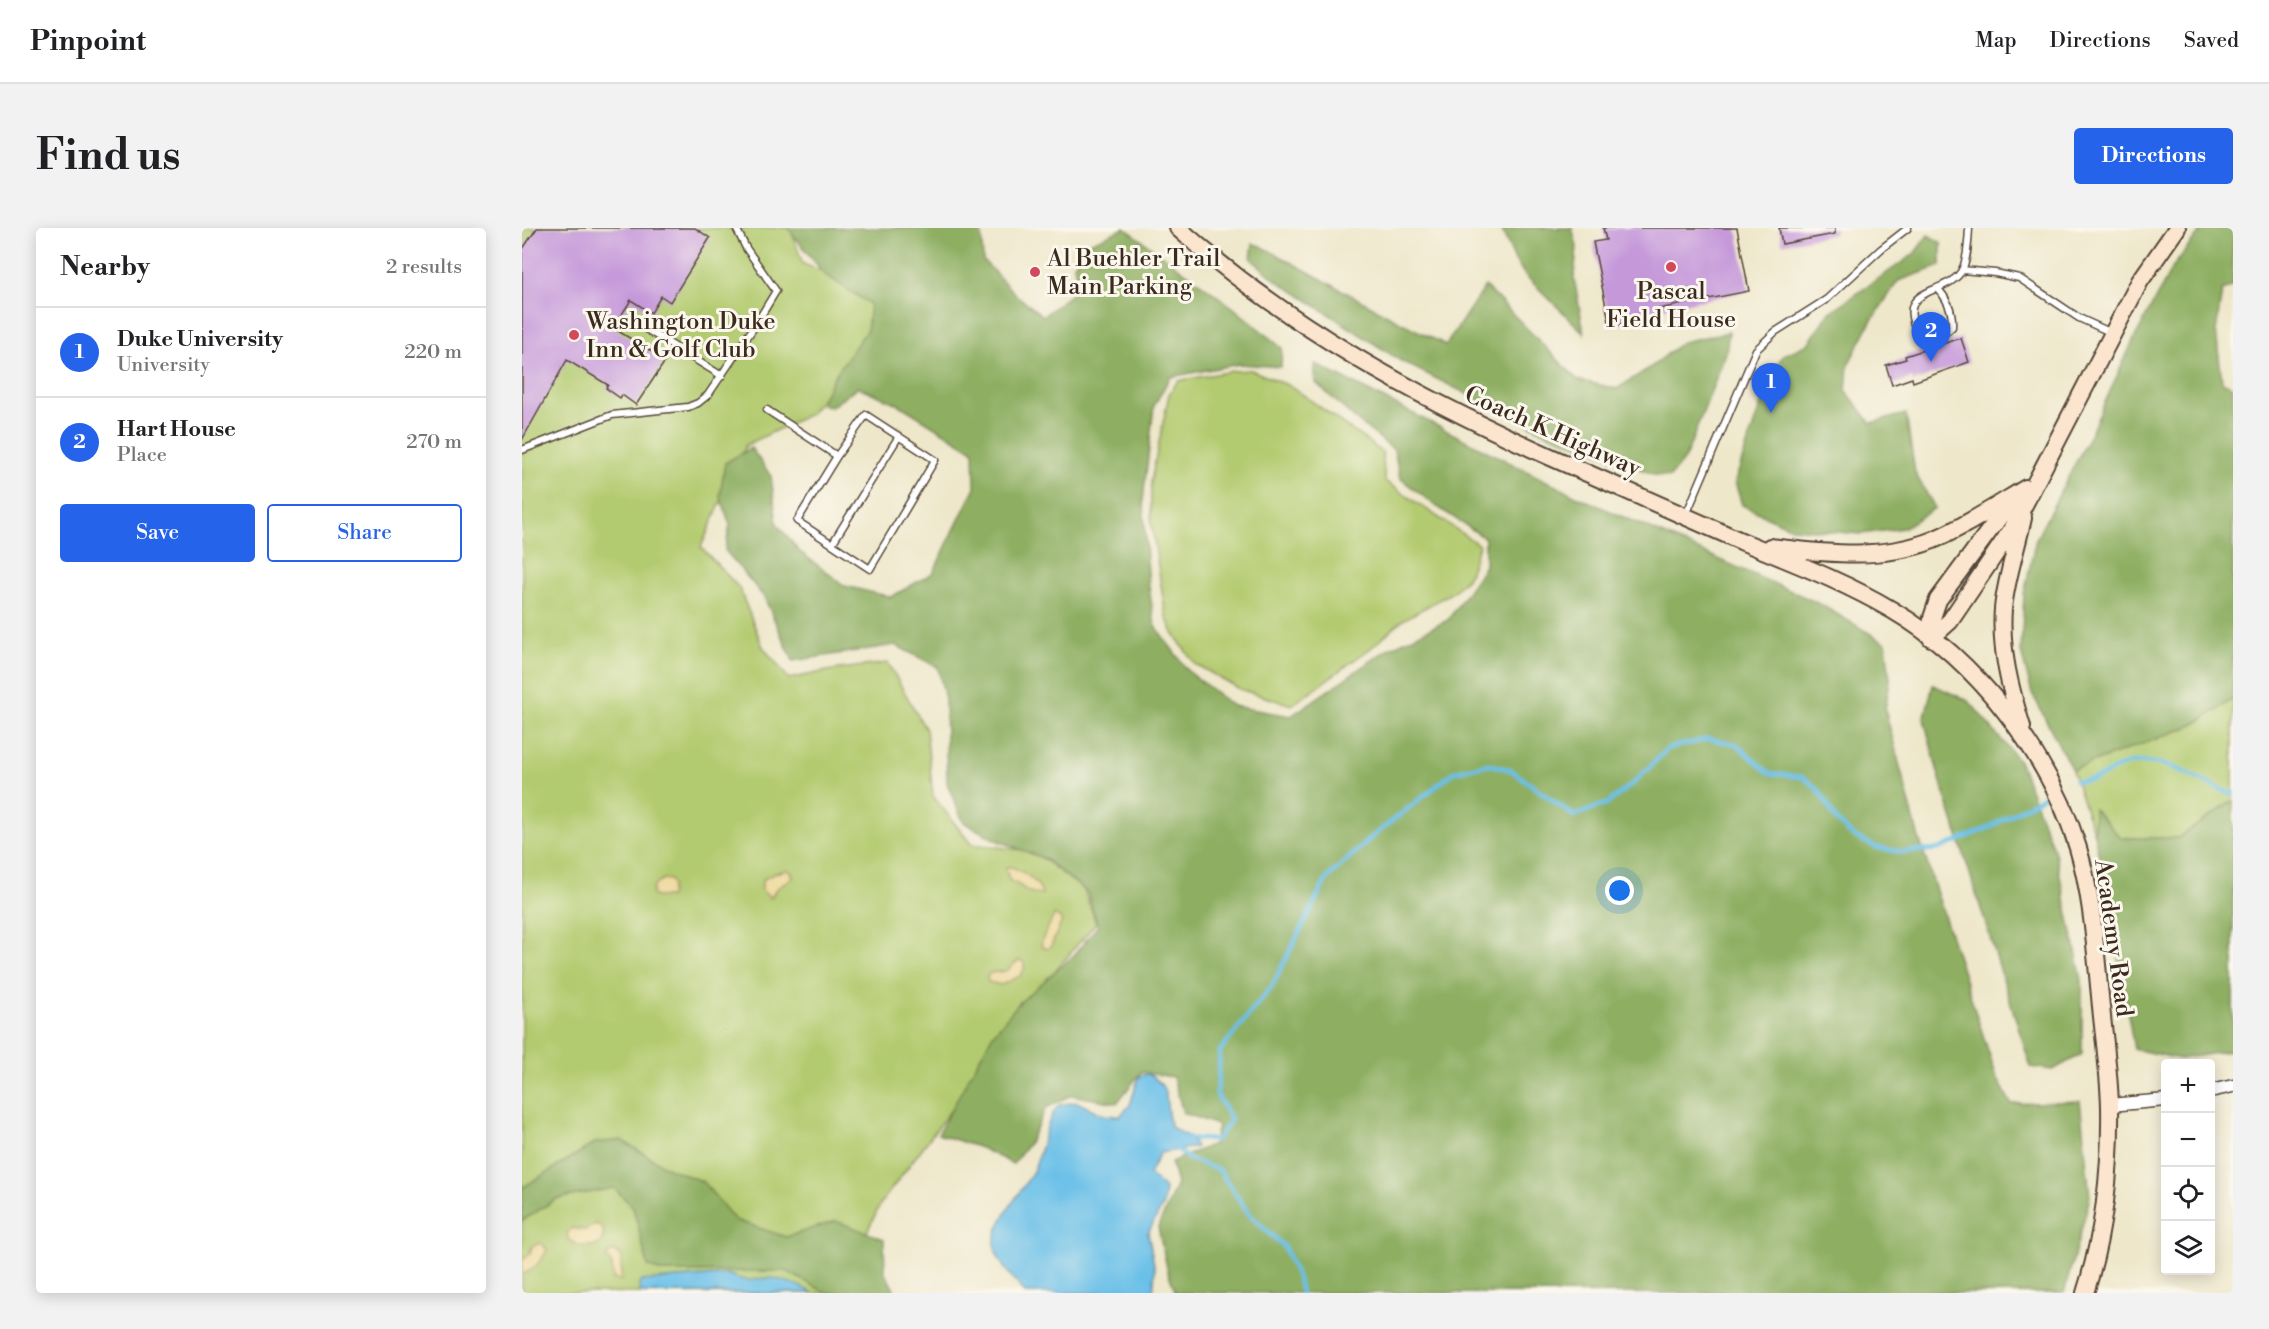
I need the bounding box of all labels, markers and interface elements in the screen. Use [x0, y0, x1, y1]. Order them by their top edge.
text: Pinpoint [30, 24, 146, 59]
text: Map [1975, 28, 2017, 54]
text: Directions [2050, 28, 2151, 54]
text: Saved [2184, 28, 2239, 54]
button: Directions [2074, 128, 2233, 184]
text: Find us [36, 130, 180, 183]
place label: Al Buehler Trail Main Parking [1046, 244, 1220, 302]
text: Nearby [60, 251, 150, 283]
text: 2 results [386, 255, 462, 280]
marker: Pascal Field House [1664, 260, 1678, 274]
marker: Al Buehler Trail Main Parking [1028, 265, 1042, 279]
place label: Pascal Field House [1606, 277, 1736, 335]
place label: Washington Duke Inn & Golf Club [585, 307, 776, 365]
pin: 2 [1912, 312, 1950, 362]
text: Duke University [117, 326, 283, 353]
marker: Washington Duke Inn & Golf Club [567, 328, 581, 342]
text: 1 [75, 340, 84, 365]
text: 220 m [404, 340, 462, 365]
text: University [117, 353, 210, 378]
pin: 1 [1752, 364, 1790, 413]
street label: Coach K Highway [1460, 380, 1646, 484]
text: Hart House [117, 416, 236, 443]
text: 2 [73, 430, 86, 455]
text: 270 m [406, 430, 462, 455]
text: Place [117, 443, 167, 468]
button: Save [60, 504, 255, 562]
button: Share [267, 504, 462, 562]
street label: Academy Road [2087, 856, 2139, 1019]
your location [1605, 876, 1634, 905]
map controls [2161, 1059, 2215, 1275]
button: + [2161, 1059, 2215, 1113]
button: − [2161, 1113, 2215, 1167]
button: locate [2161, 1167, 2215, 1221]
button: layers [2161, 1221, 2215, 1275]

